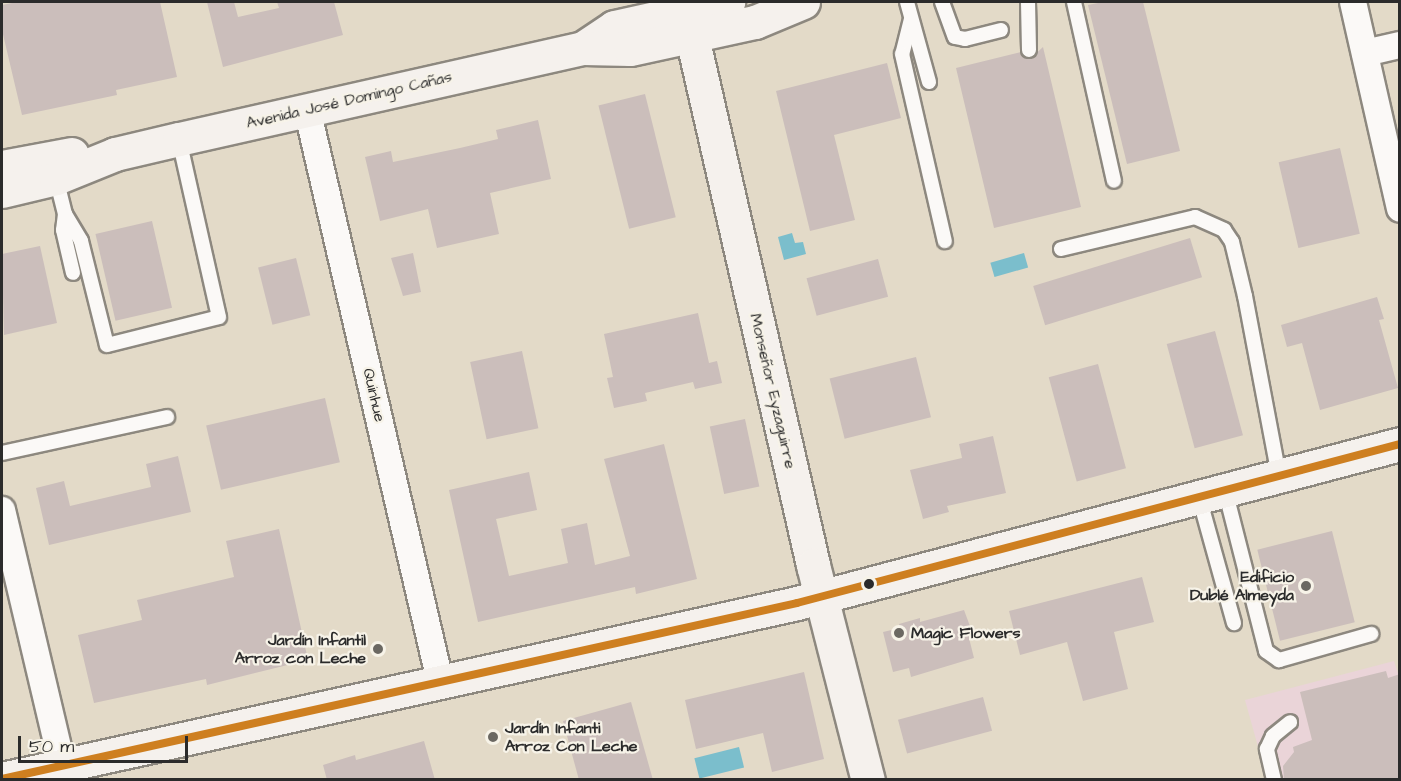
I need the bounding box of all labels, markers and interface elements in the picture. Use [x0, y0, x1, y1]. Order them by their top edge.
street label: Avenida José Domingo Cañas [244, 67, 454, 133]
street label: Monseñor Eyzaguirre [746, 312, 800, 470]
street label: Quinhue [358, 366, 390, 424]
place label: Edificio Dublé Almeyda [1190, 567, 1294, 605]
unlabelled marker [863, 578, 875, 590]
marker: Edificio Dublé Almeyda [1299, 579, 1313, 593]
place label: Magic Flowers [911, 623, 1021, 643]
marker: Magic Flowers [892, 626, 906, 640]
place label: Jardín Infantil Arroz con Leche [235, 630, 366, 668]
marker: Jardín Infantil Arroz con Leche [371, 642, 385, 656]
place label: Jardín Infanti Arroz Con Leche [505, 718, 637, 756]
scale bar [21, 724, 190, 762]
marker: Jardín Infanti Arroz Con Leche [486, 730, 500, 744]
text: 50 m [29, 734, 74, 759]

